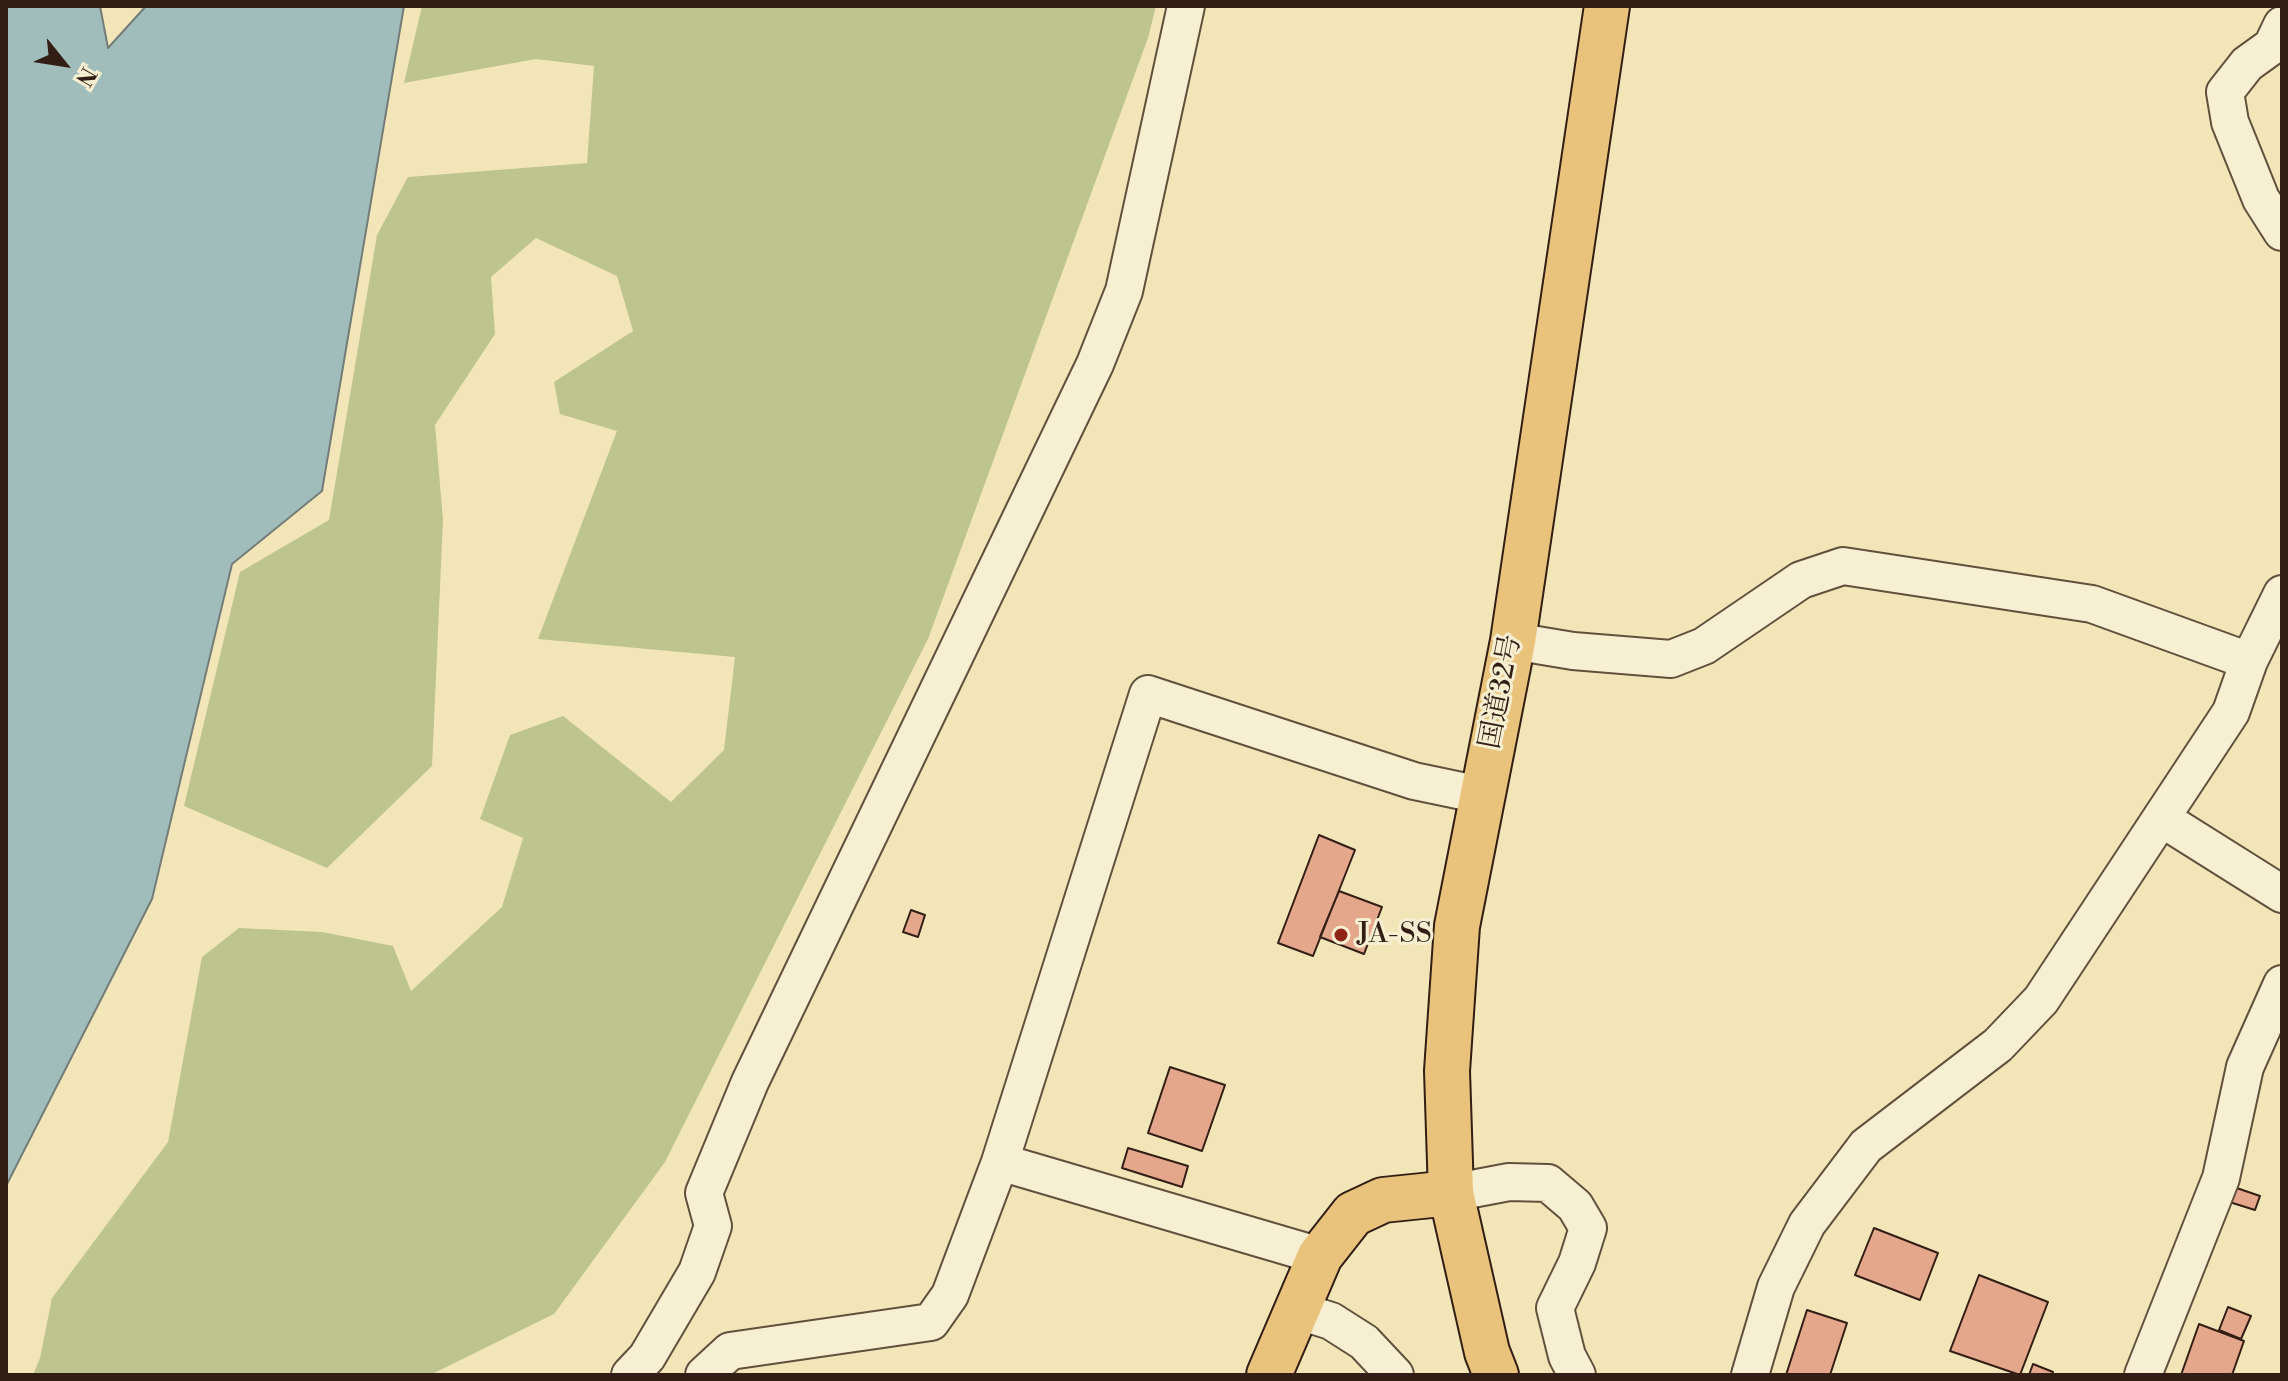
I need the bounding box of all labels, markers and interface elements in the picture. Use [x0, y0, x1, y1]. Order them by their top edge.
north arrow [24, 24, 104, 104]
text: N [69, 62, 101, 91]
street label: 国道32号 [1474, 632, 1530, 752]
place label: JA-SS [1357, 918, 1432, 952]
marker: JA-SS [1332, 926, 1350, 944]

